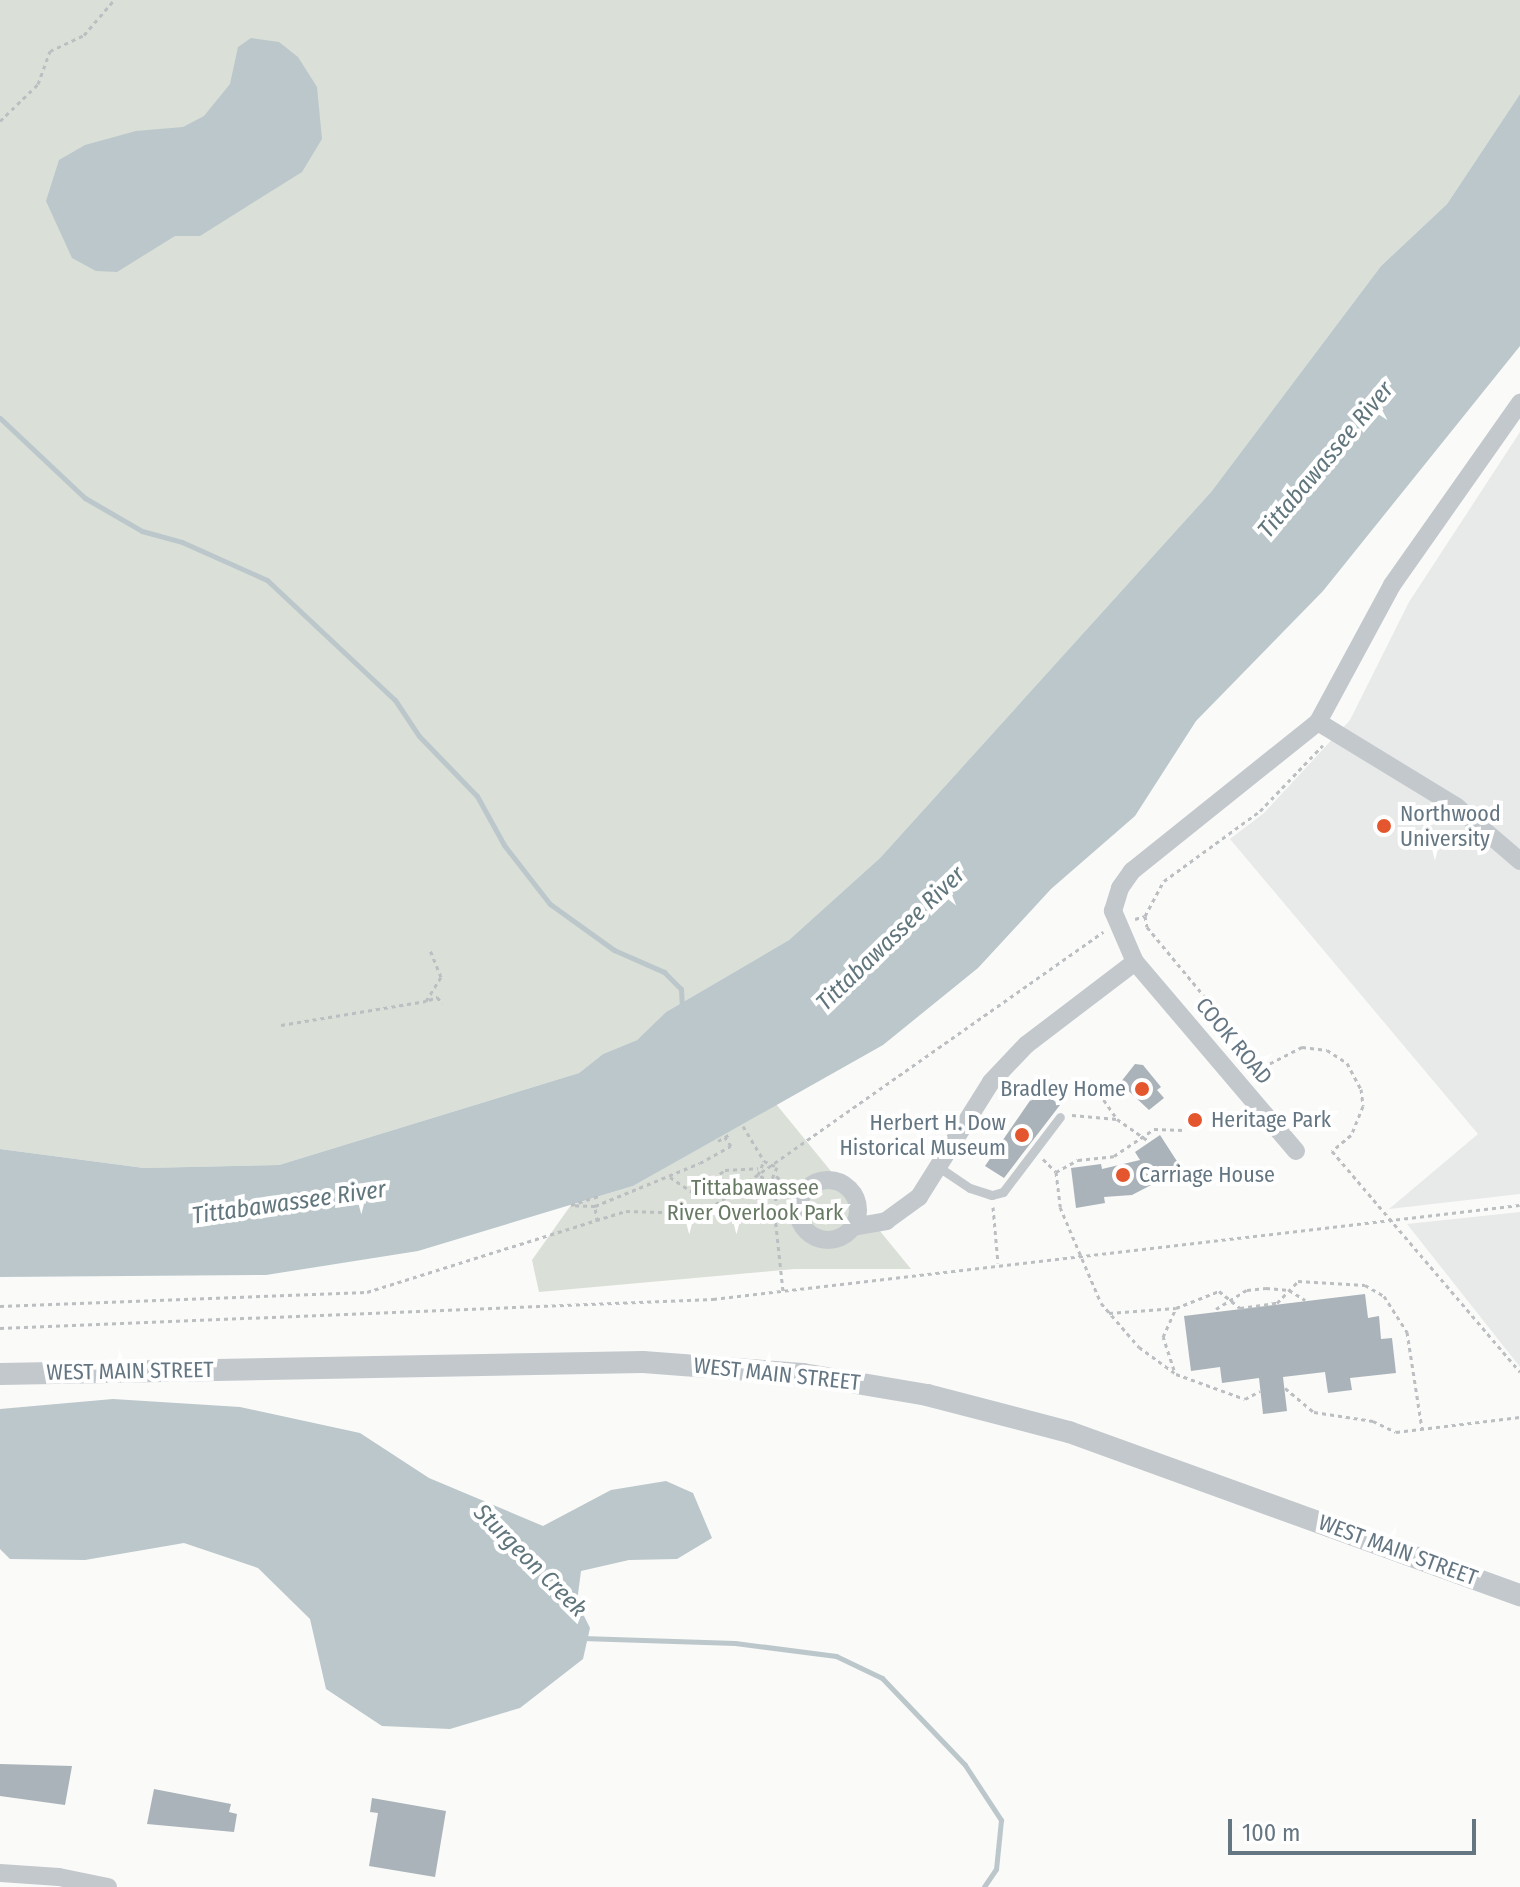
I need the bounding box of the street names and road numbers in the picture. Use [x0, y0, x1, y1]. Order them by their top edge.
street label: COOK ROAD [1190, 992, 1278, 1090]
street label: WEST MAIN STREET [692, 1352, 862, 1396]
street label: WEST MAIN STREET [46, 1356, 214, 1386]
street label: WEST MAIN STREET [1315, 1509, 1481, 1591]

